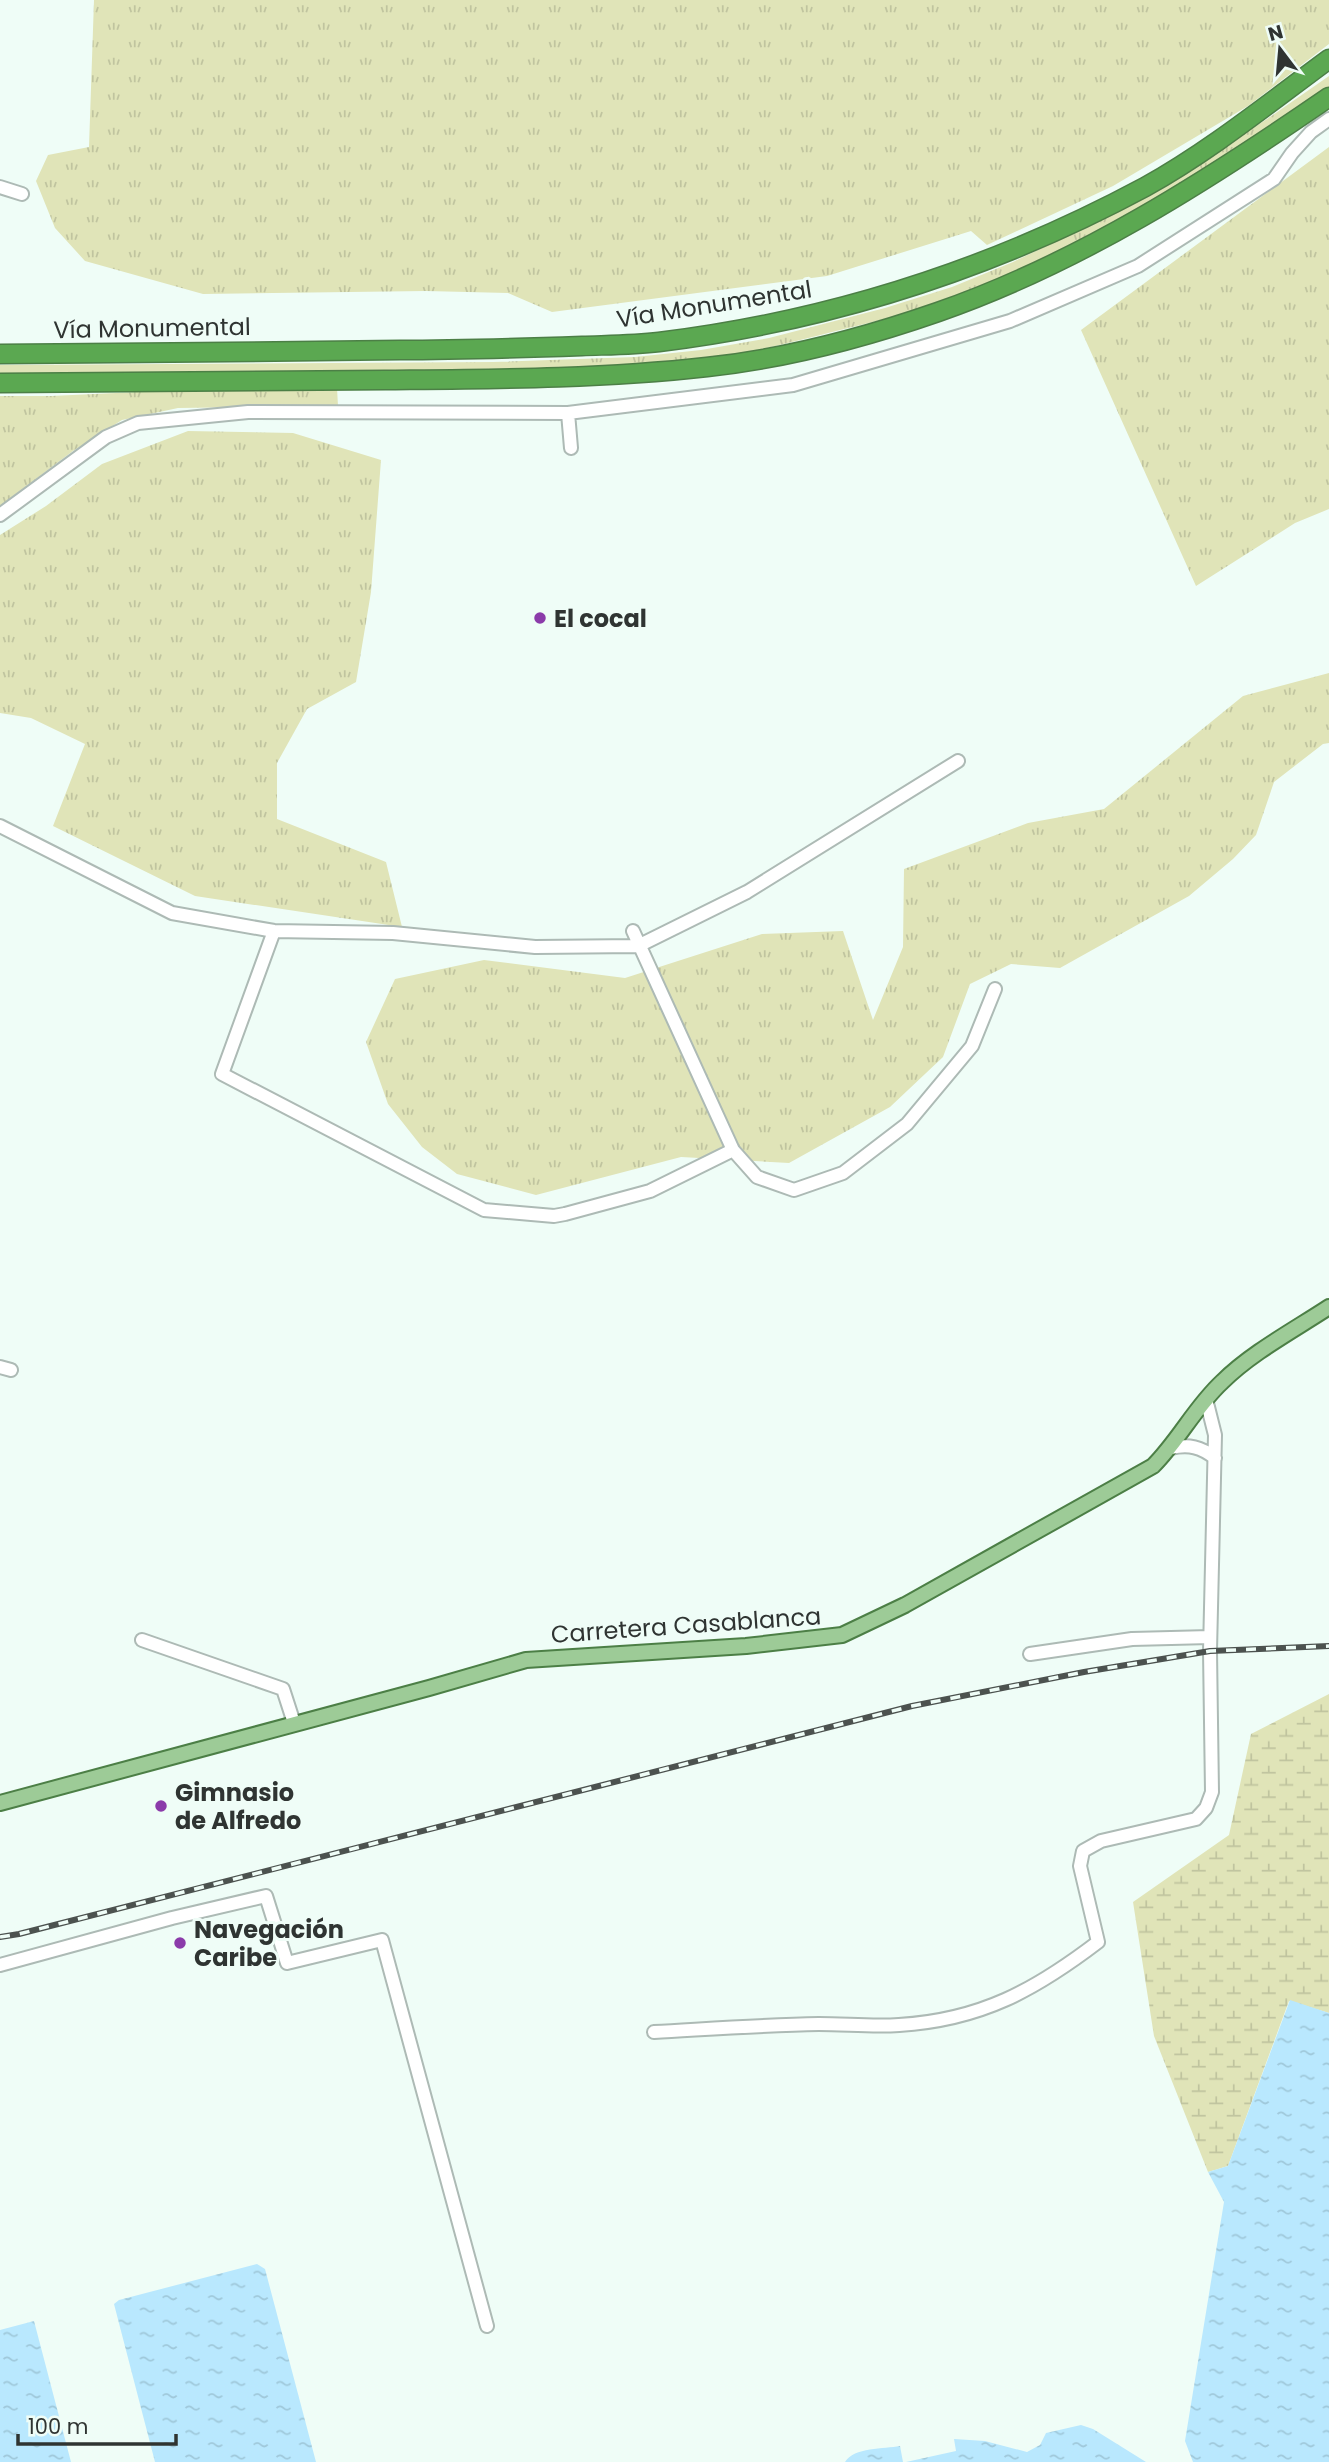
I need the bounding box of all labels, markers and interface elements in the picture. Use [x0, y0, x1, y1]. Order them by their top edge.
north arrow [1245, 14, 1315, 84]
text: N [1265, 18, 1286, 48]
street label: Vía Monumental [614, 272, 814, 336]
street label: Vía Monumental [53, 310, 251, 346]
place label: El cocal [554, 602, 647, 635]
marker: El cocal [532, 610, 548, 626]
street label: Carretera Casablanca [550, 1599, 822, 1651]
place label: Gimnasio de Alfredo [175, 1776, 301, 1837]
marker: Gimnasio de Alfredo [153, 1798, 169, 1814]
place label: Navegación Caribe [194, 1913, 344, 1974]
marker: Navegación Caribe [172, 1935, 188, 1951]
scale bar [18, 2402, 175, 2446]
text: 100 m [28, 2412, 88, 2441]

